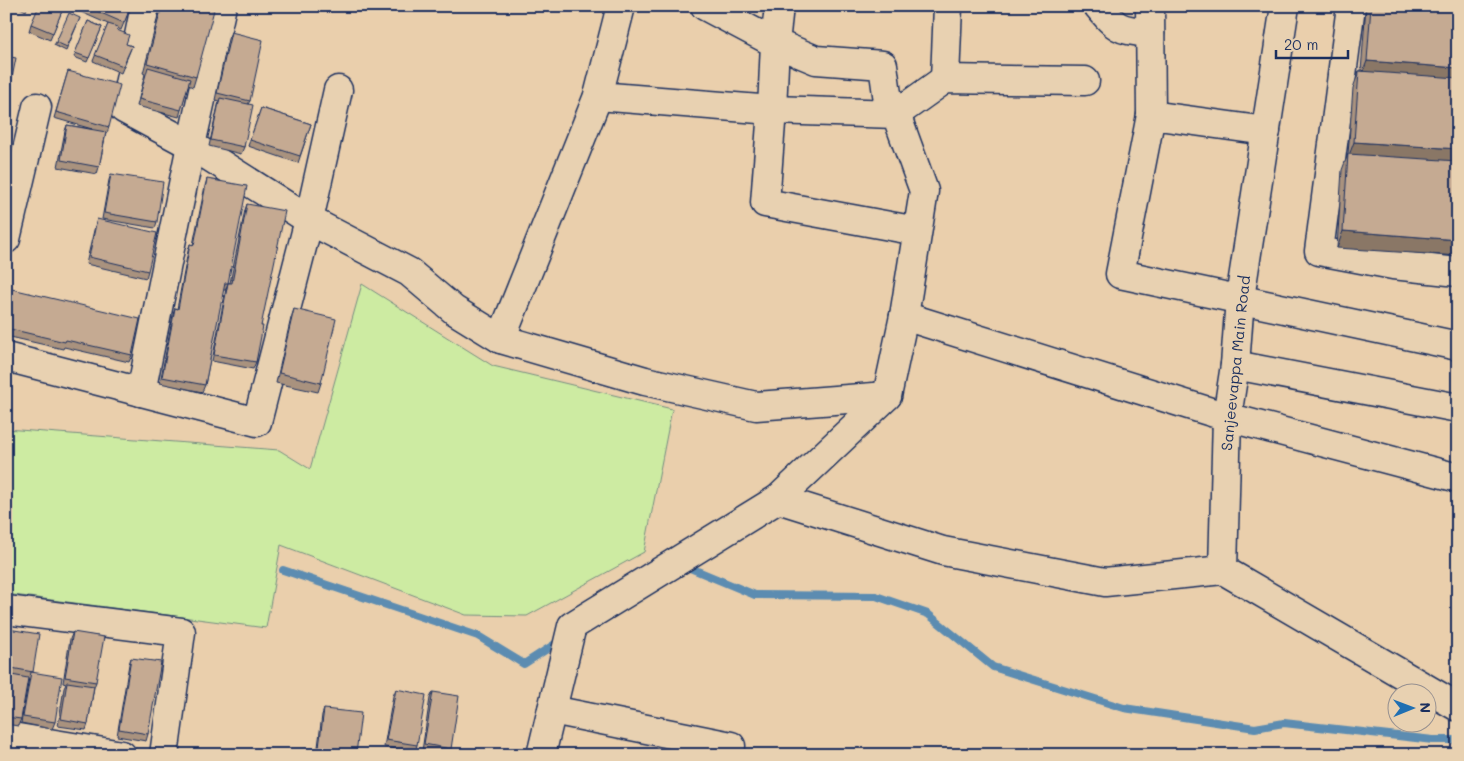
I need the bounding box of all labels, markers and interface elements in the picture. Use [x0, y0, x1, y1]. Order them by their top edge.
scale bar [1276, 28, 1349, 60]
text: 20 m [1284, 34, 1318, 54]
street label: Sanjeevappa Main Road [1216, 274, 1254, 452]
north arrow [1386, 684, 1436, 734]
text: N [1416, 702, 1435, 713]

